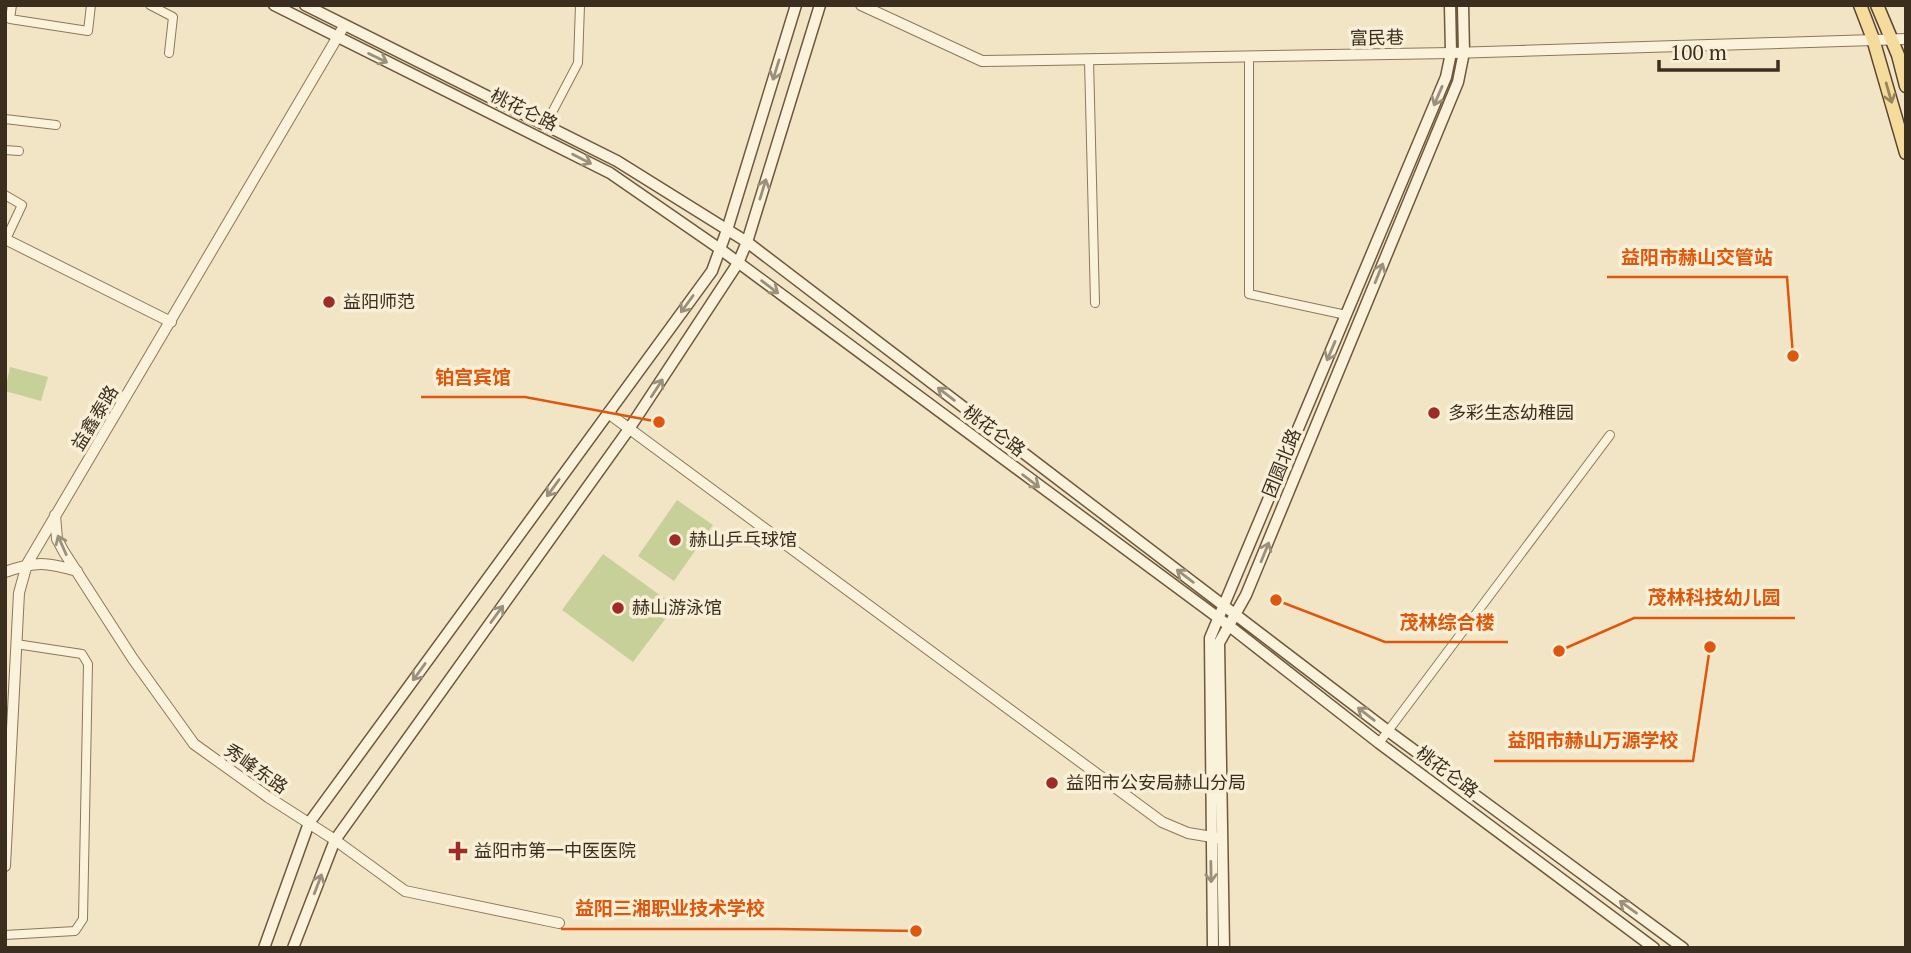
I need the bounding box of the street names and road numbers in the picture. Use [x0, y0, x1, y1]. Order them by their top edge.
street label: 富民巷 [1350, 25, 1404, 49]
street label: 桃花仑路 [487, 83, 562, 136]
street label: 益鑫泰路 [65, 380, 123, 455]
street label: 桃花仑路 [959, 399, 1031, 461]
street label: 团圆北路 [1256, 425, 1306, 500]
street label: 秀峰东路 [220, 738, 293, 799]
street label: 桃花仑路 [1412, 740, 1484, 802]

